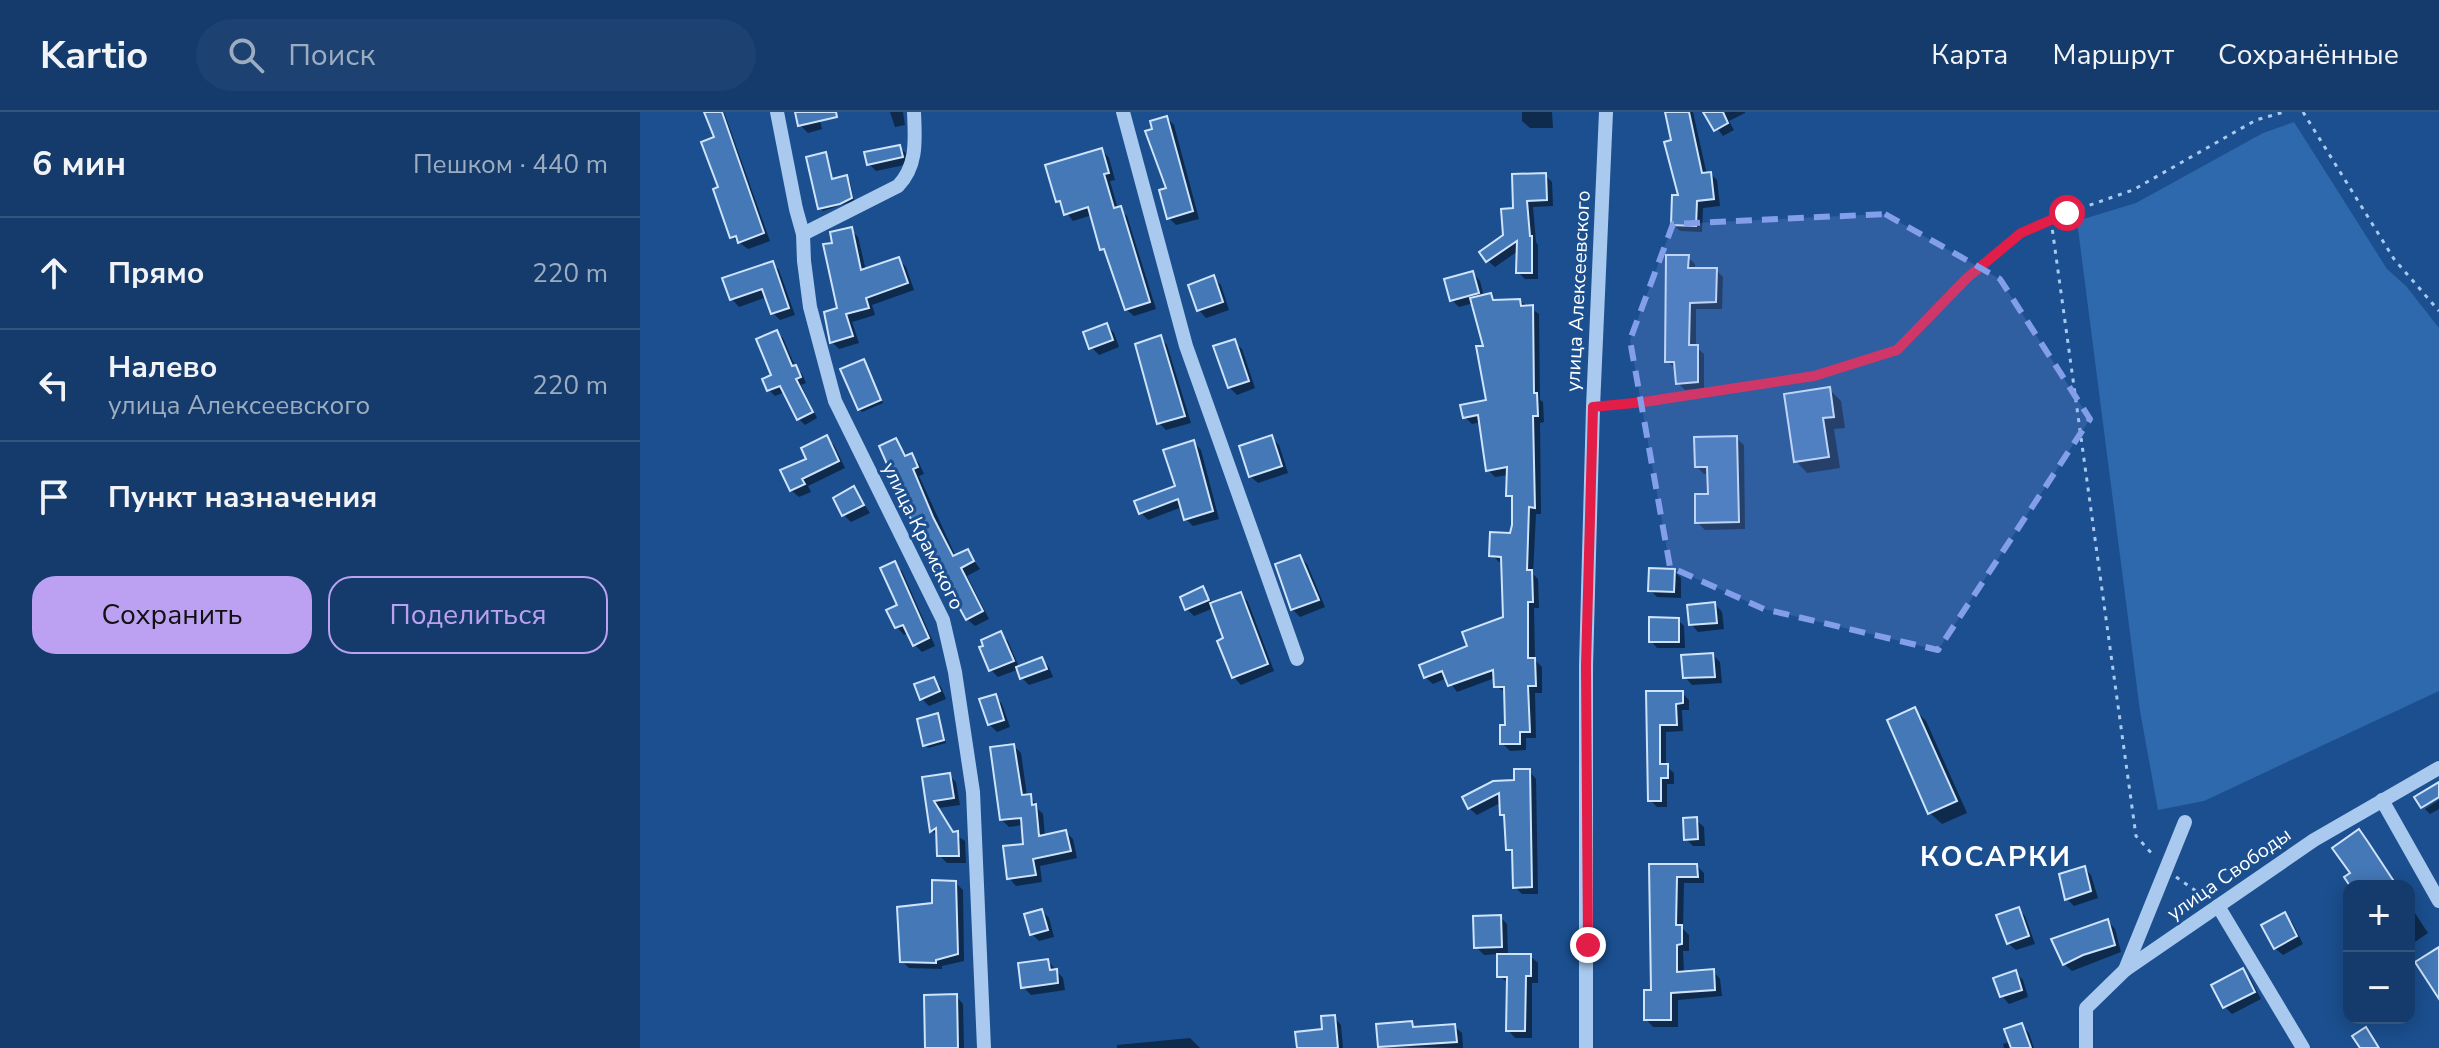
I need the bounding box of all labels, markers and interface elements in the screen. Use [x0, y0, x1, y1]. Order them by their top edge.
search box [196, 19, 756, 91]
text: Kartio [40, 30, 148, 81]
icon: search [224, 33, 268, 77]
text: Поиск [288, 35, 375, 76]
text: Карта [1931, 36, 2008, 74]
text: Маршрут [2052, 36, 2174, 74]
text: Сохранённые [2218, 36, 2399, 74]
text: 6 мин [32, 141, 126, 187]
text: Пешком · 440 m [413, 147, 608, 182]
street label: улица Алексеевского [1559, 190, 1597, 392]
route start [2049, 195, 2085, 231]
icon: ahead [32, 251, 76, 295]
text: Прямо [108, 253, 205, 294]
text: 220 m [532, 256, 608, 291]
text: Налево [108, 347, 217, 388]
icon: left [32, 363, 76, 407]
text: 220 m [532, 368, 608, 403]
text: улица Алексеевского [108, 388, 370, 423]
street label: улица Крамского [876, 458, 970, 614]
icon: arrive [32, 475, 76, 519]
text: Пункт назначения [108, 477, 377, 518]
button: Сохранить [32, 576, 312, 654]
button: Поделиться [328, 576, 608, 654]
street label: улица Свободы [2162, 821, 2296, 927]
district label: КОСАРКИ [1920, 838, 2072, 876]
map controls [2343, 880, 2415, 1024]
button: + [2343, 880, 2415, 952]
route end [1570, 927, 1606, 963]
button: − [2343, 952, 2415, 1024]

